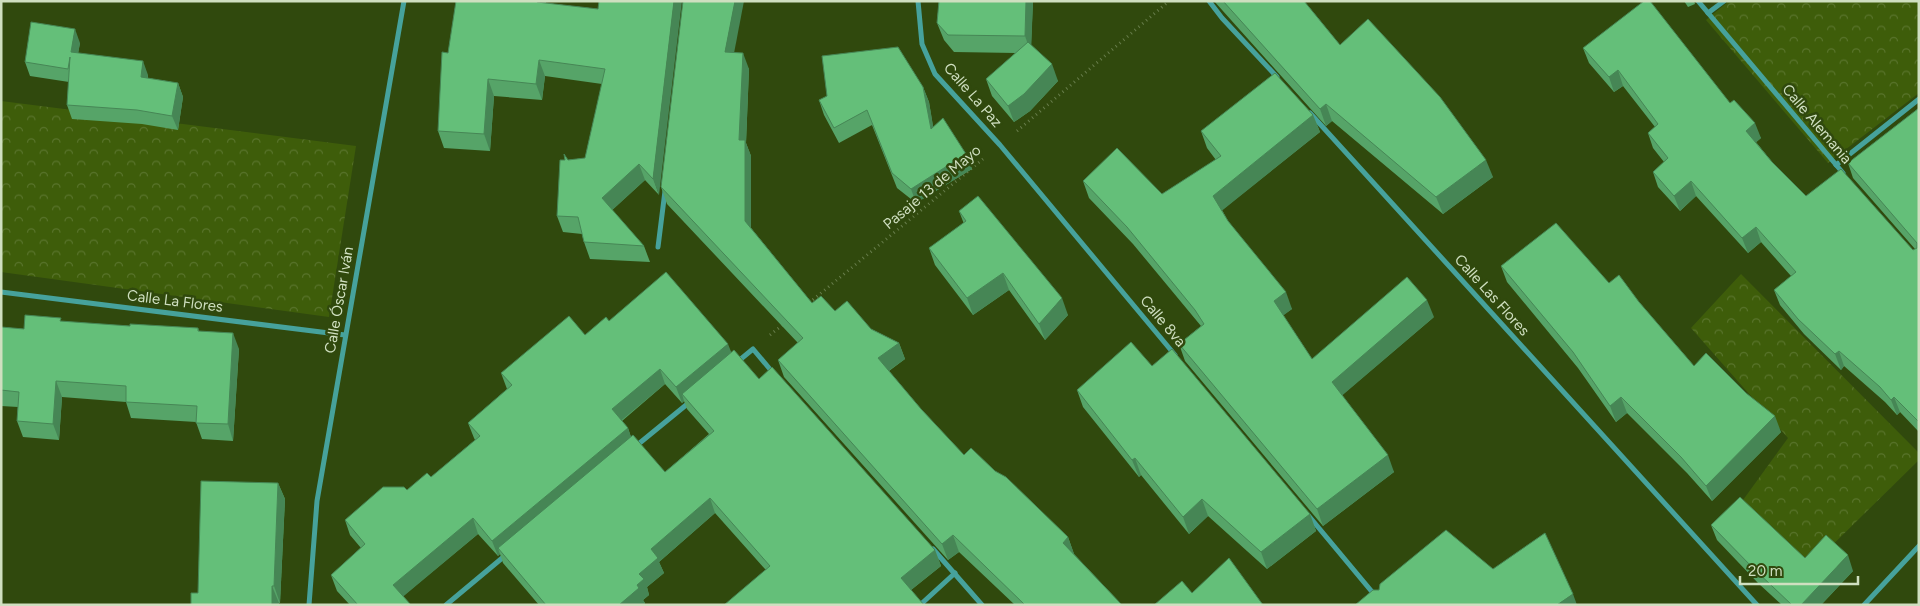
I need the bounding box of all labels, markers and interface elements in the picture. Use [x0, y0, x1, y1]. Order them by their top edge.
street label: Calle La Paz [940, 59, 1006, 131]
street label: Calle Alemania [1778, 80, 1856, 168]
street label: Pasaje 13 de Mayo [879, 141, 985, 233]
street label: Calle Óscar Iván [321, 245, 357, 355]
street label: Calle Las Flores [1451, 251, 1533, 339]
street label: Calle La Flores [126, 286, 224, 316]
street label: Calle 8va [1136, 292, 1190, 350]
scale bar [1740, 554, 1858, 586]
text: 20 m [1748, 562, 1782, 580]

